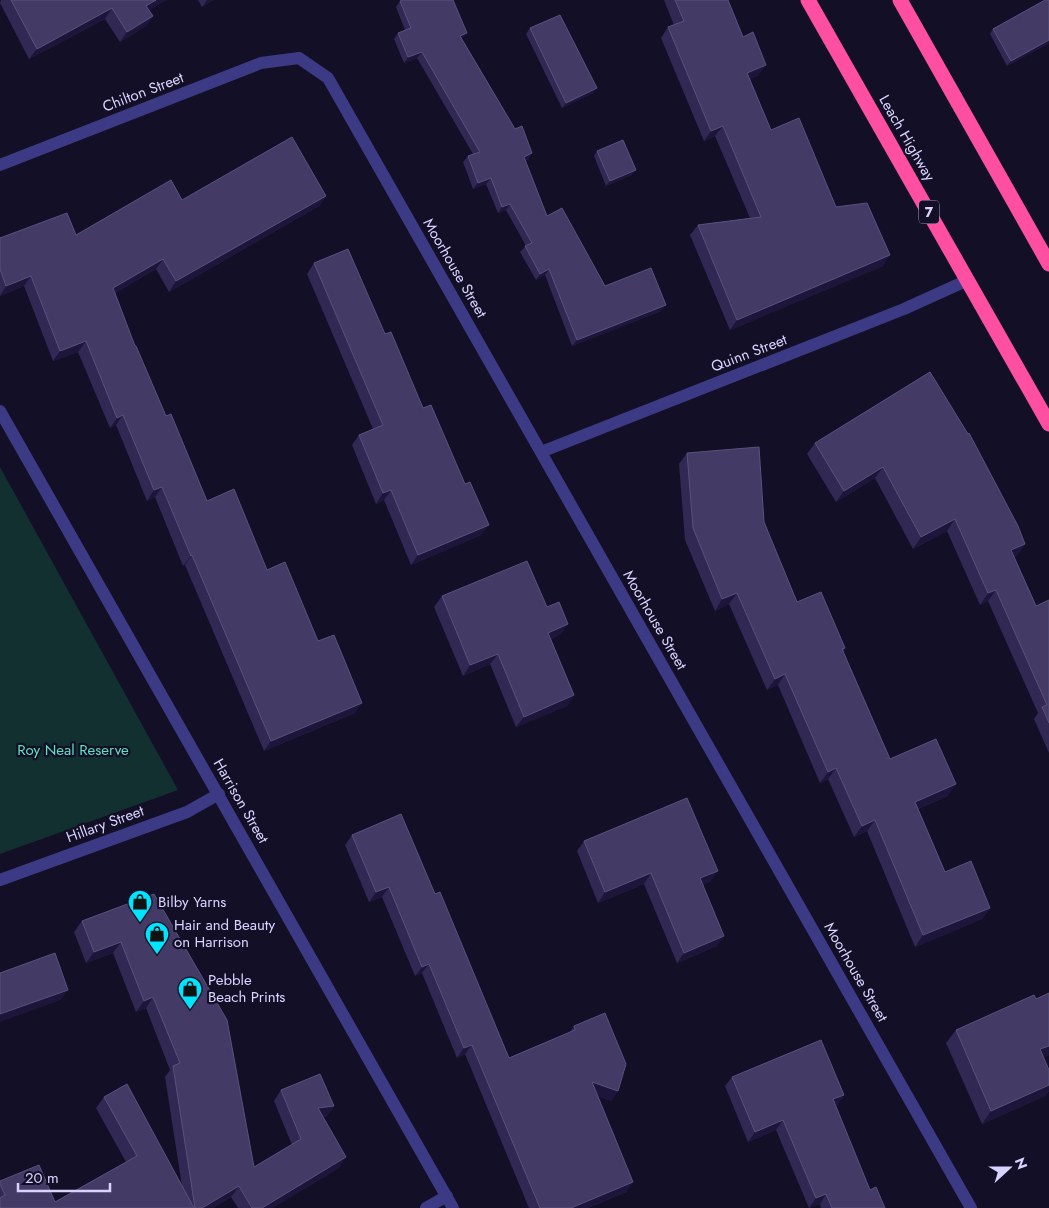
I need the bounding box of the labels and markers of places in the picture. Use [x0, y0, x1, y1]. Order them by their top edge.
shop icon: Bilby Yarns [127, 889, 153, 923]
place label: Bilby Yarns [158, 891, 226, 913]
place label: Hair and Beauty on Harrison [174, 914, 275, 953]
shop icon: Hair and Beauty on Harrison [144, 921, 170, 955]
place label: Pebble Beach Prints [208, 969, 285, 1008]
shop icon: Pebble Beach Prints [177, 976, 203, 1010]

